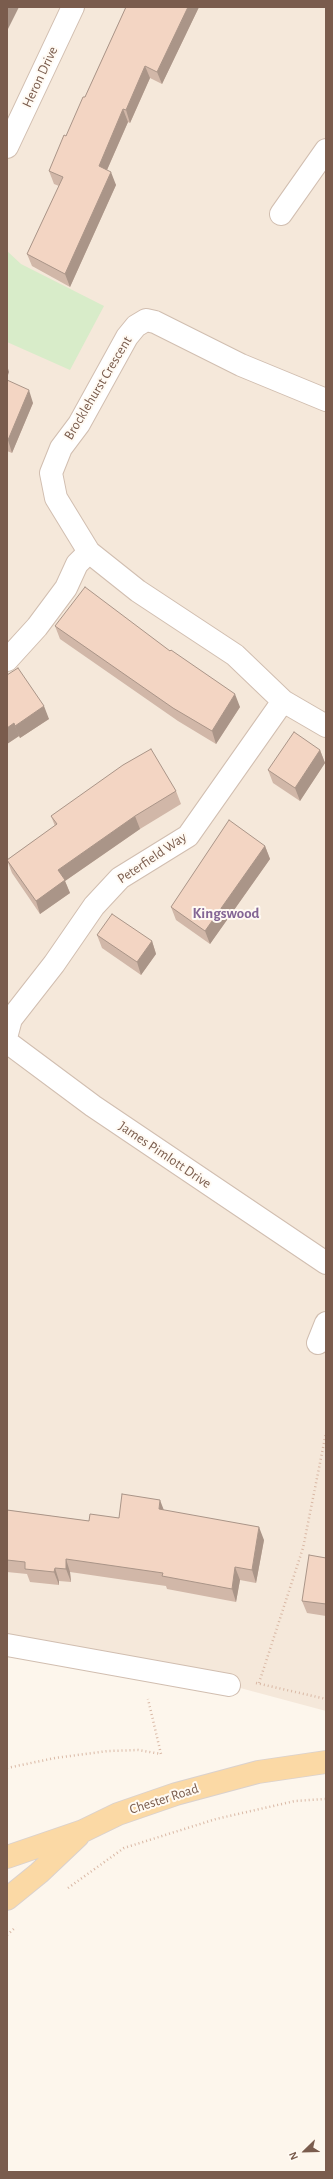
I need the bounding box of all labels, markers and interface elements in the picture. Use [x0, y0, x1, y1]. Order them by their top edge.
street label: Heron Drive [19, 44, 61, 110]
street label: Brocklehurst Crescent [60, 333, 136, 443]
street label: Peterfield Way [114, 829, 190, 887]
district label: Kingswood [193, 904, 259, 922]
street label: James Pimlott Drive [115, 1118, 215, 1192]
street label: Chester Road [127, 1780, 201, 1818]
north arrow [285, 2131, 325, 2171]
text: N [287, 2150, 300, 2162]

